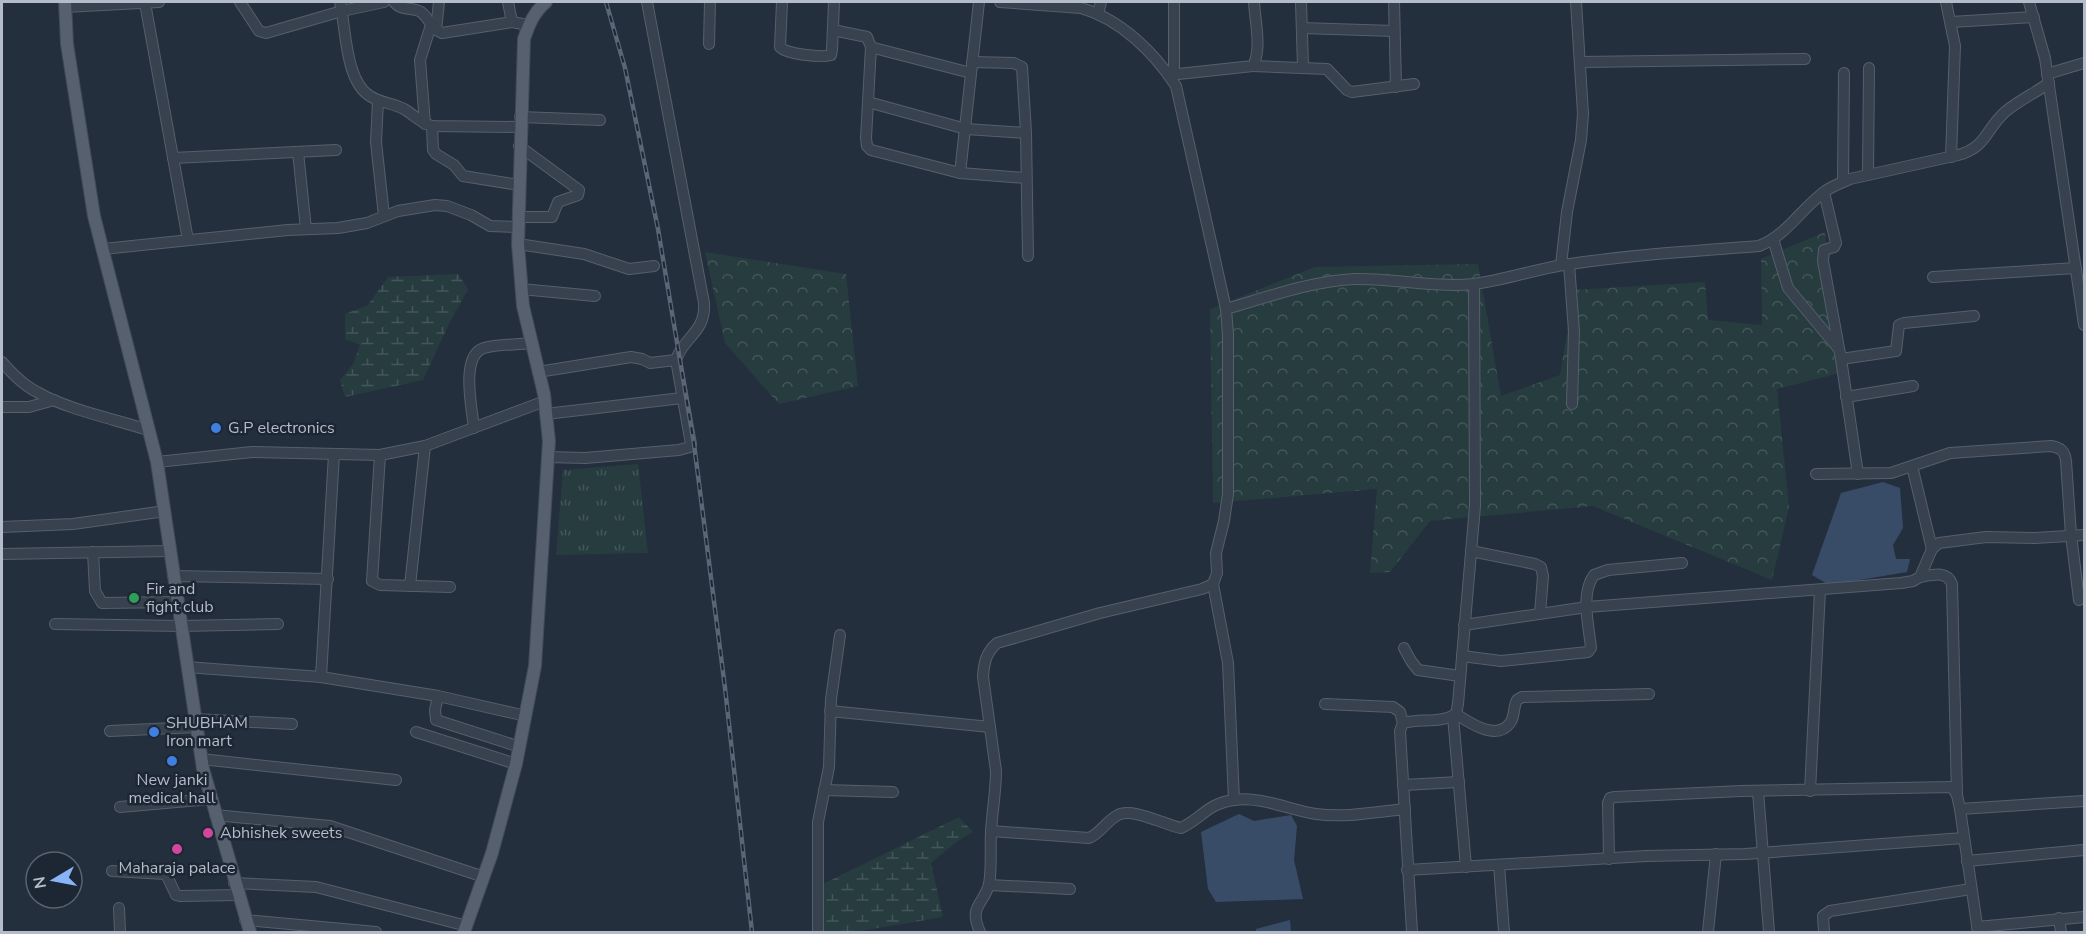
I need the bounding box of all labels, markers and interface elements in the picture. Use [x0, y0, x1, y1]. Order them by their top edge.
place label: G.P electronics [228, 417, 335, 439]
marker: G.P electronics [209, 421, 223, 435]
place label: Fir and fight club [146, 578, 214, 618]
marker: Fir and fight club [127, 591, 141, 605]
place label: SHUBHAM Iron mart [166, 712, 248, 752]
marker: SHUBHAM Iron mart [147, 725, 161, 739]
marker: New janki medical hall [165, 754, 179, 768]
place label: New janki medical hall [129, 769, 216, 809]
place label: Abhishek sweets [220, 822, 342, 844]
marker: Abhishek sweets [201, 826, 215, 840]
marker: Maharaja palace [170, 842, 184, 856]
north arrow [24, 850, 84, 910]
place label: Maharaja palace [118, 857, 236, 879]
text: N [28, 875, 52, 890]

